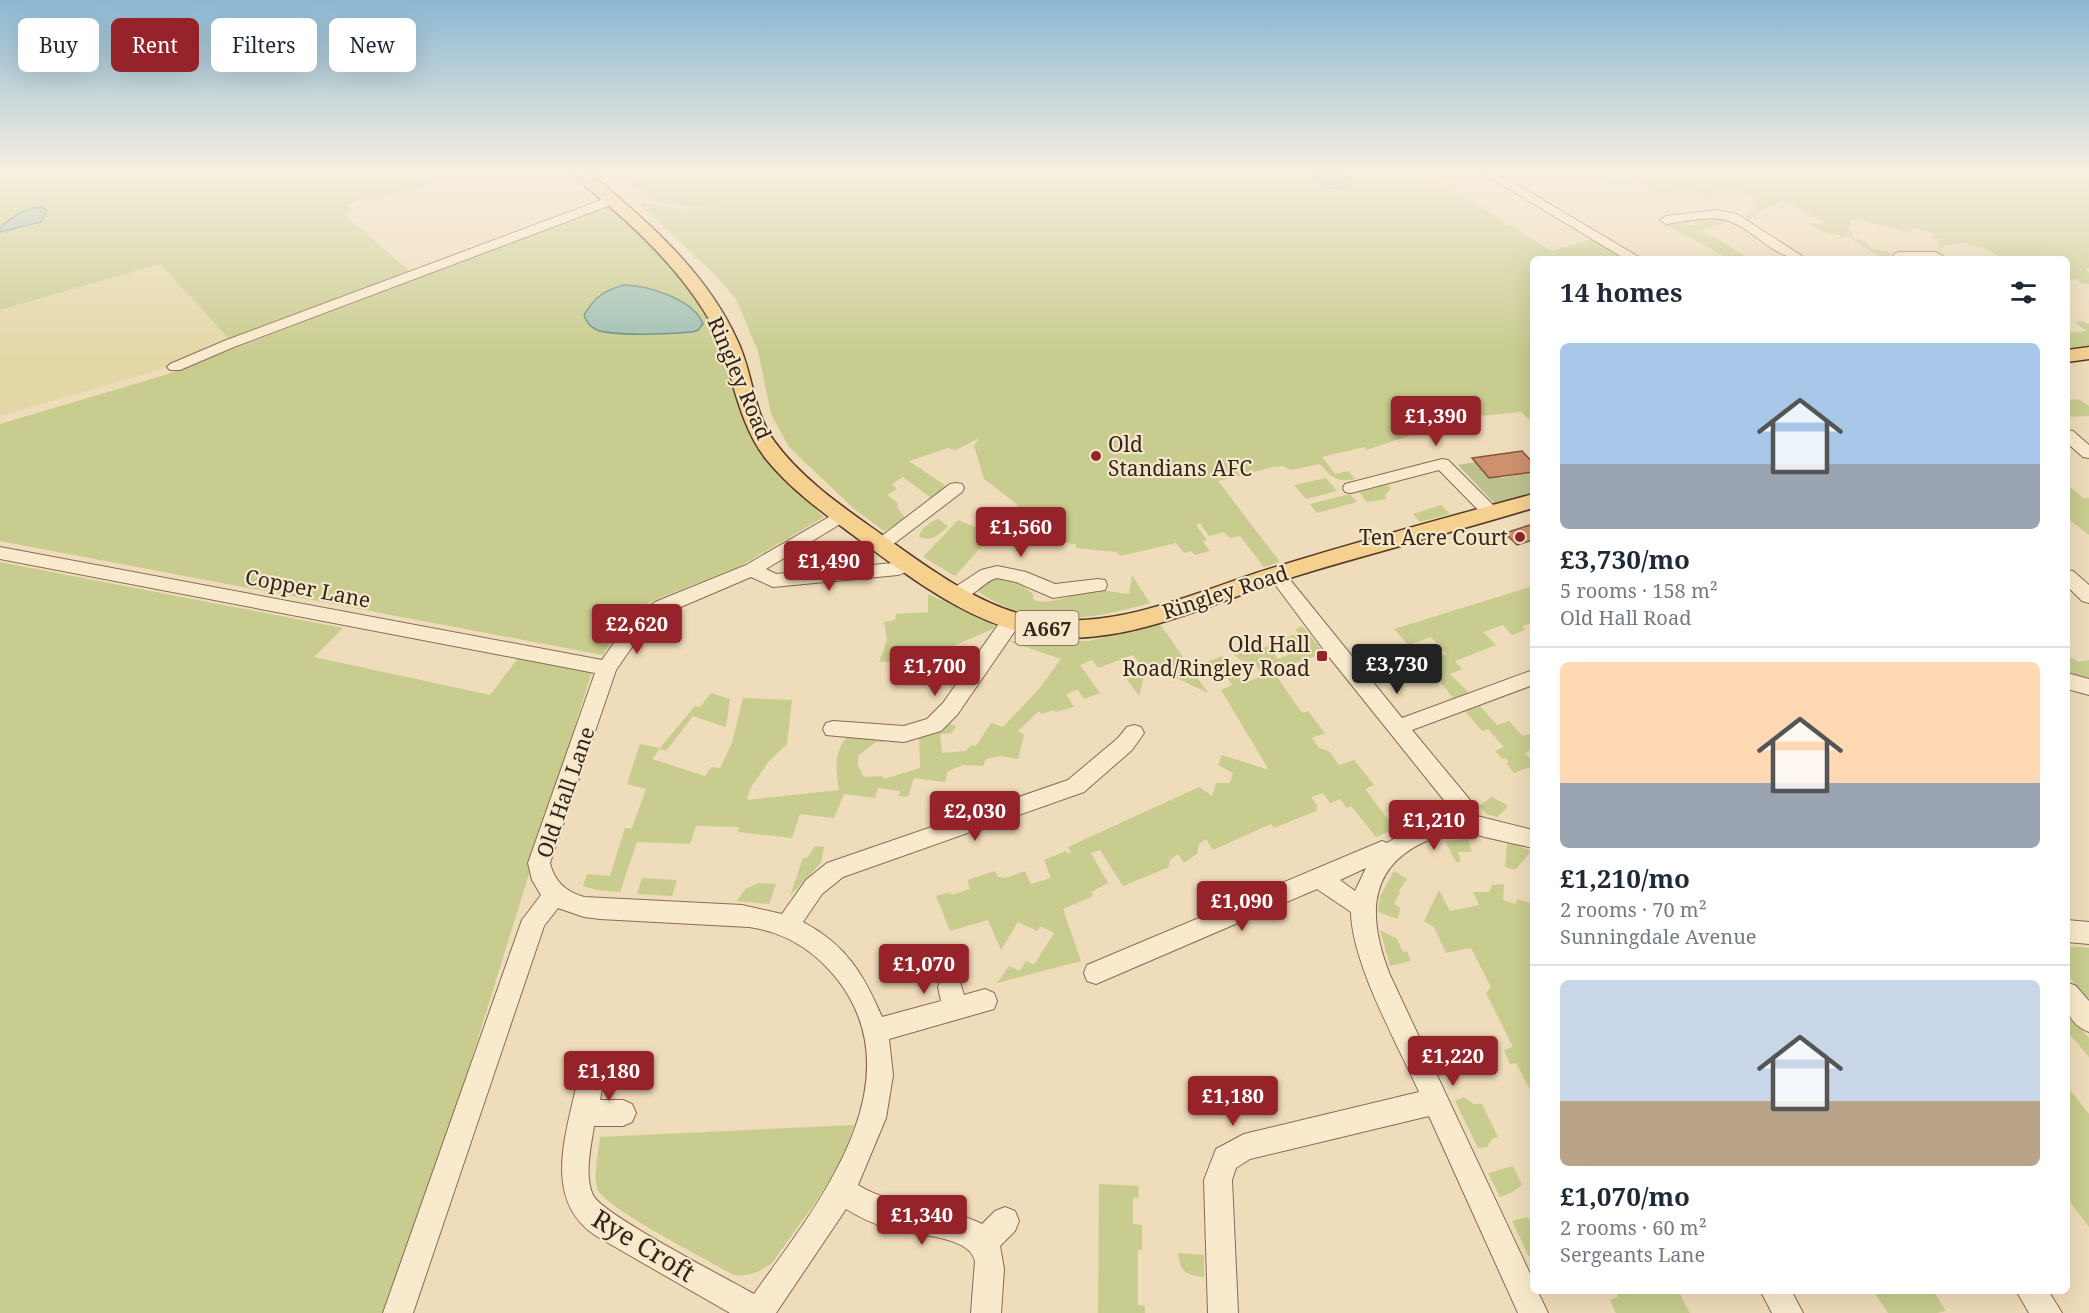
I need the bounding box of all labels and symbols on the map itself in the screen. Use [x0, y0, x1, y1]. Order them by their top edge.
street label: Ringley Road [702, 312, 779, 444]
pin: £1,390 [1387, 396, 1485, 447]
place label: Old Standians AFC [1108, 430, 1252, 482]
marker: Old Standians AFC [1089, 449, 1103, 463]
pin: £1,560 [972, 507, 1070, 558]
place label: Ten Acre Court [1359, 523, 1508, 551]
marker: Ten Acre Court [1513, 530, 1527, 544]
pin: £1,490 [780, 541, 878, 592]
street label: Ringley Road [1158, 558, 1292, 626]
street label: Copper Lane [243, 562, 373, 614]
pin: £2,620 [588, 604, 686, 655]
road number: A667 [1016, 611, 1078, 645]
place label: Old Hall Road/Ringley Road [1122, 630, 1310, 682]
pin: £3,730 [1348, 644, 1446, 695]
pin: £1,700 [886, 646, 984, 697]
marker: Old Hall Road/Ringley Road [1315, 649, 1329, 663]
street label: Old Hall Lane [529, 723, 601, 861]
pin: £2,030 [926, 791, 1024, 842]
pin: £1,210 [1385, 800, 1483, 851]
pin: £1,090 [1193, 881, 1291, 932]
pin: £1,070 [875, 944, 973, 995]
pin: £1,220 [1404, 1036, 1502, 1087]
pin: £1,180 [560, 1051, 658, 1102]
pin: £1,180 [1184, 1076, 1282, 1127]
pin: £1,340 [873, 1195, 971, 1246]
street label: Rye Croft [586, 1200, 702, 1290]

